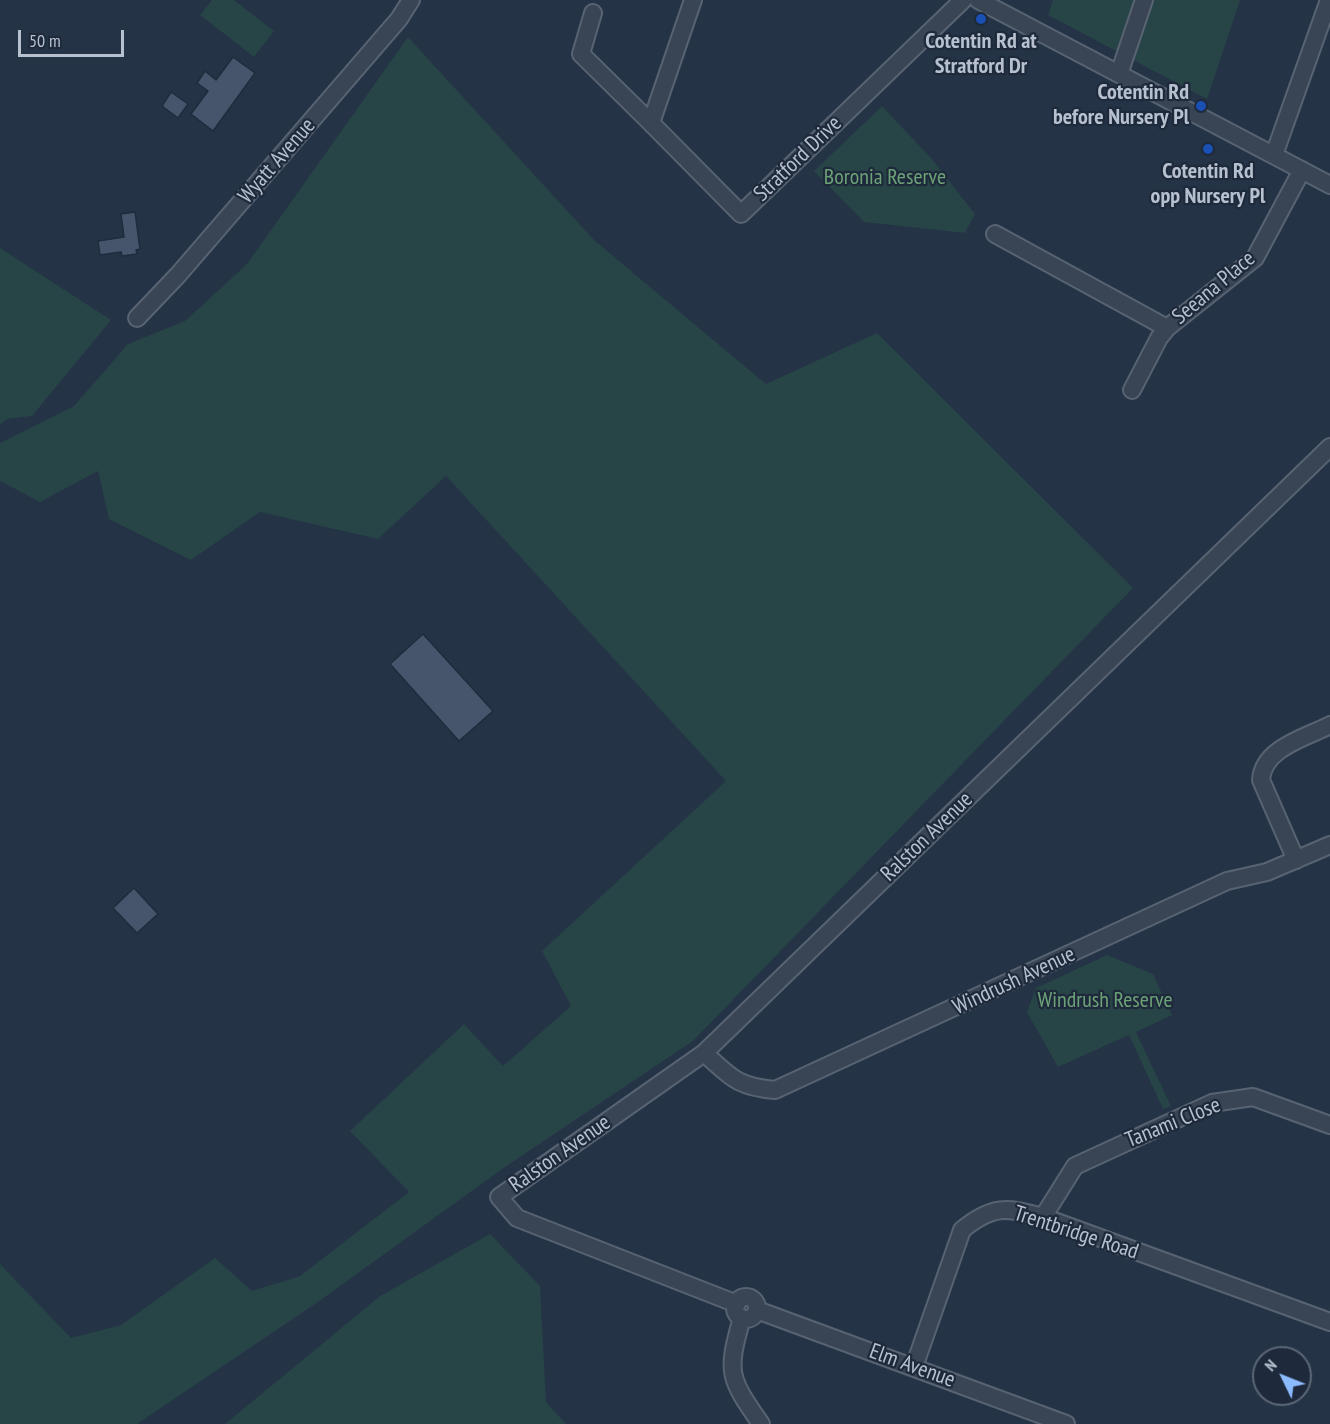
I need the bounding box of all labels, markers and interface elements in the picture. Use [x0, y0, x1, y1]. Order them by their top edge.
marker: Cotentin Rd at Stratford Dr [974, 12, 988, 26]
scale bar [21, 18, 128, 56]
text: 50 m [29, 29, 61, 52]
place label: Cotentin Rd at Stratford Dr [925, 29, 1037, 80]
place label: Cotentin Rd before Nursery Pl [1053, 80, 1189, 132]
marker: Cotentin Rd before Nursery Pl [1194, 99, 1208, 113]
street label: Stratford Drive [749, 111, 847, 207]
street label: Wyatt Avenue [233, 113, 321, 209]
marker: Cotentin Rd opp Nursery Pl [1201, 142, 1215, 156]
place label: Cotentin Rd opp Nursery Pl [1151, 159, 1265, 210]
park label: Boronia Reserve [824, 165, 946, 191]
street label: Seeana Place [1167, 246, 1261, 330]
street label: Ralston Avenue [876, 787, 978, 887]
street label: Windrush Avenue [949, 941, 1079, 1021]
park label: Windrush Reserve [1037, 988, 1173, 1014]
street label: Tanami Close [1122, 1092, 1224, 1154]
street label: Ralston Avenue [504, 1110, 616, 1198]
street label: Trentbridge Road [1010, 1200, 1142, 1266]
street label: Elm Avenue [866, 1338, 958, 1394]
north arrow [1252, 1346, 1312, 1406]
text: N [1260, 1355, 1281, 1375]

